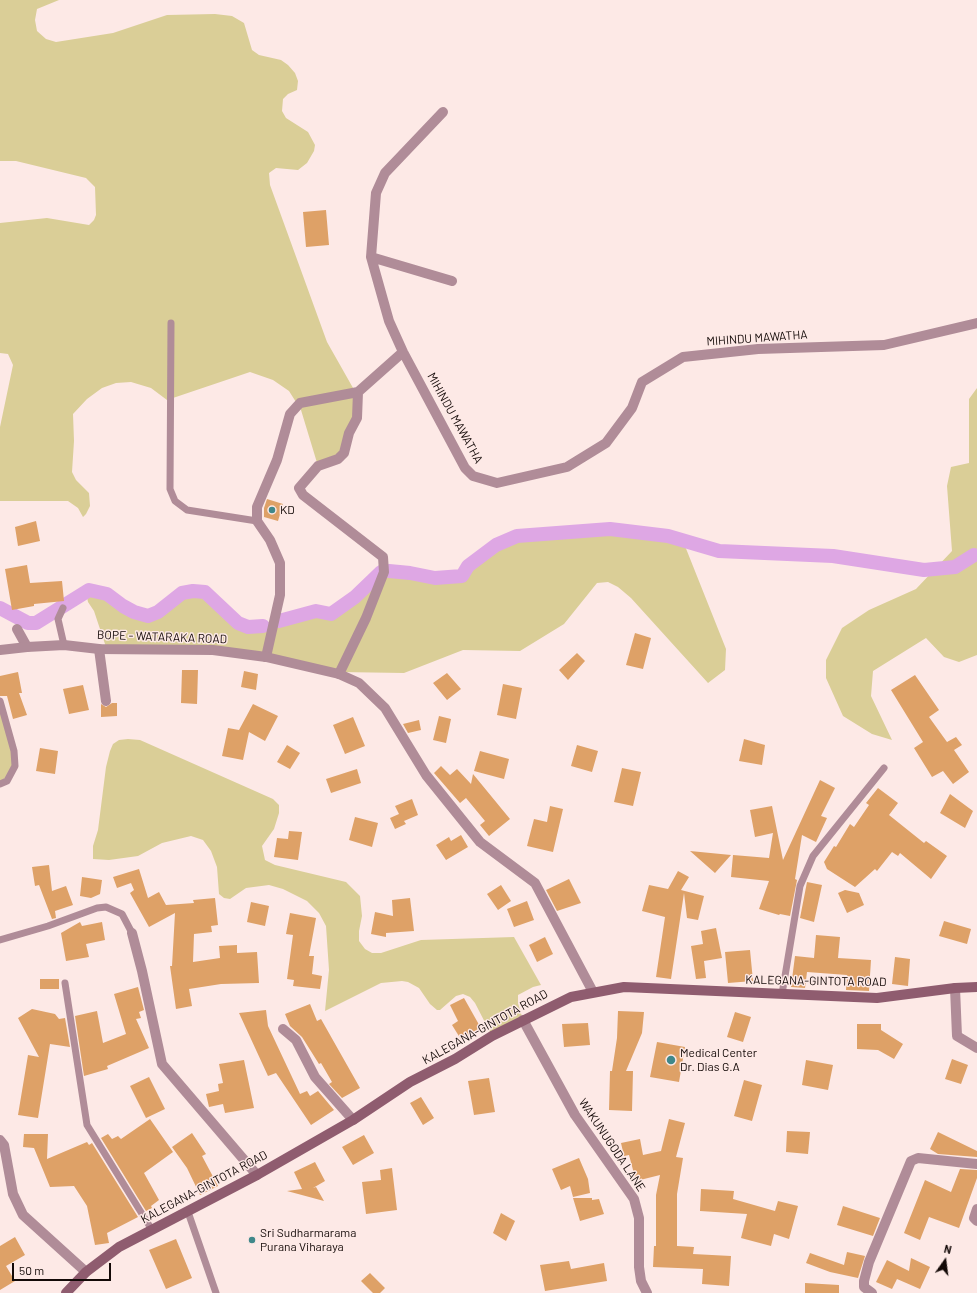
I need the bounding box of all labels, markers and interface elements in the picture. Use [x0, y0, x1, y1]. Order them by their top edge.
street label: MIHINDU MAWATHA [706, 327, 808, 349]
street label: MIHINDU MAWATHA [424, 370, 486, 466]
place label: KD [280, 503, 295, 517]
marker: KD [267, 505, 277, 515]
street label: BOPE - WATARAKA ROAD [97, 628, 227, 646]
street label: KALEGANA-GINTOTA ROAD [745, 973, 887, 989]
street label: KALEGANA-GINTOTA ROAD [420, 986, 550, 1068]
place label: Medical Center Dr. Dias G.A [680, 1046, 757, 1074]
marker: Medical Center Dr. Dias G.A [665, 1054, 677, 1066]
street label: WAKUNUGODA LANE [576, 1096, 648, 1194]
street label: KALEGANA-GINTOTA ROAD [138, 1148, 270, 1226]
place label: Sri Sudharmarama Purana Viharaya [260, 1226, 356, 1254]
marker: Sri Sudharmarama Purana Viharaya [247, 1235, 257, 1245]
north arrow [925, 1241, 965, 1281]
text: N [943, 1242, 953, 1256]
scale bar [14, 1255, 113, 1281]
text: 50 m [19, 1263, 44, 1277]

